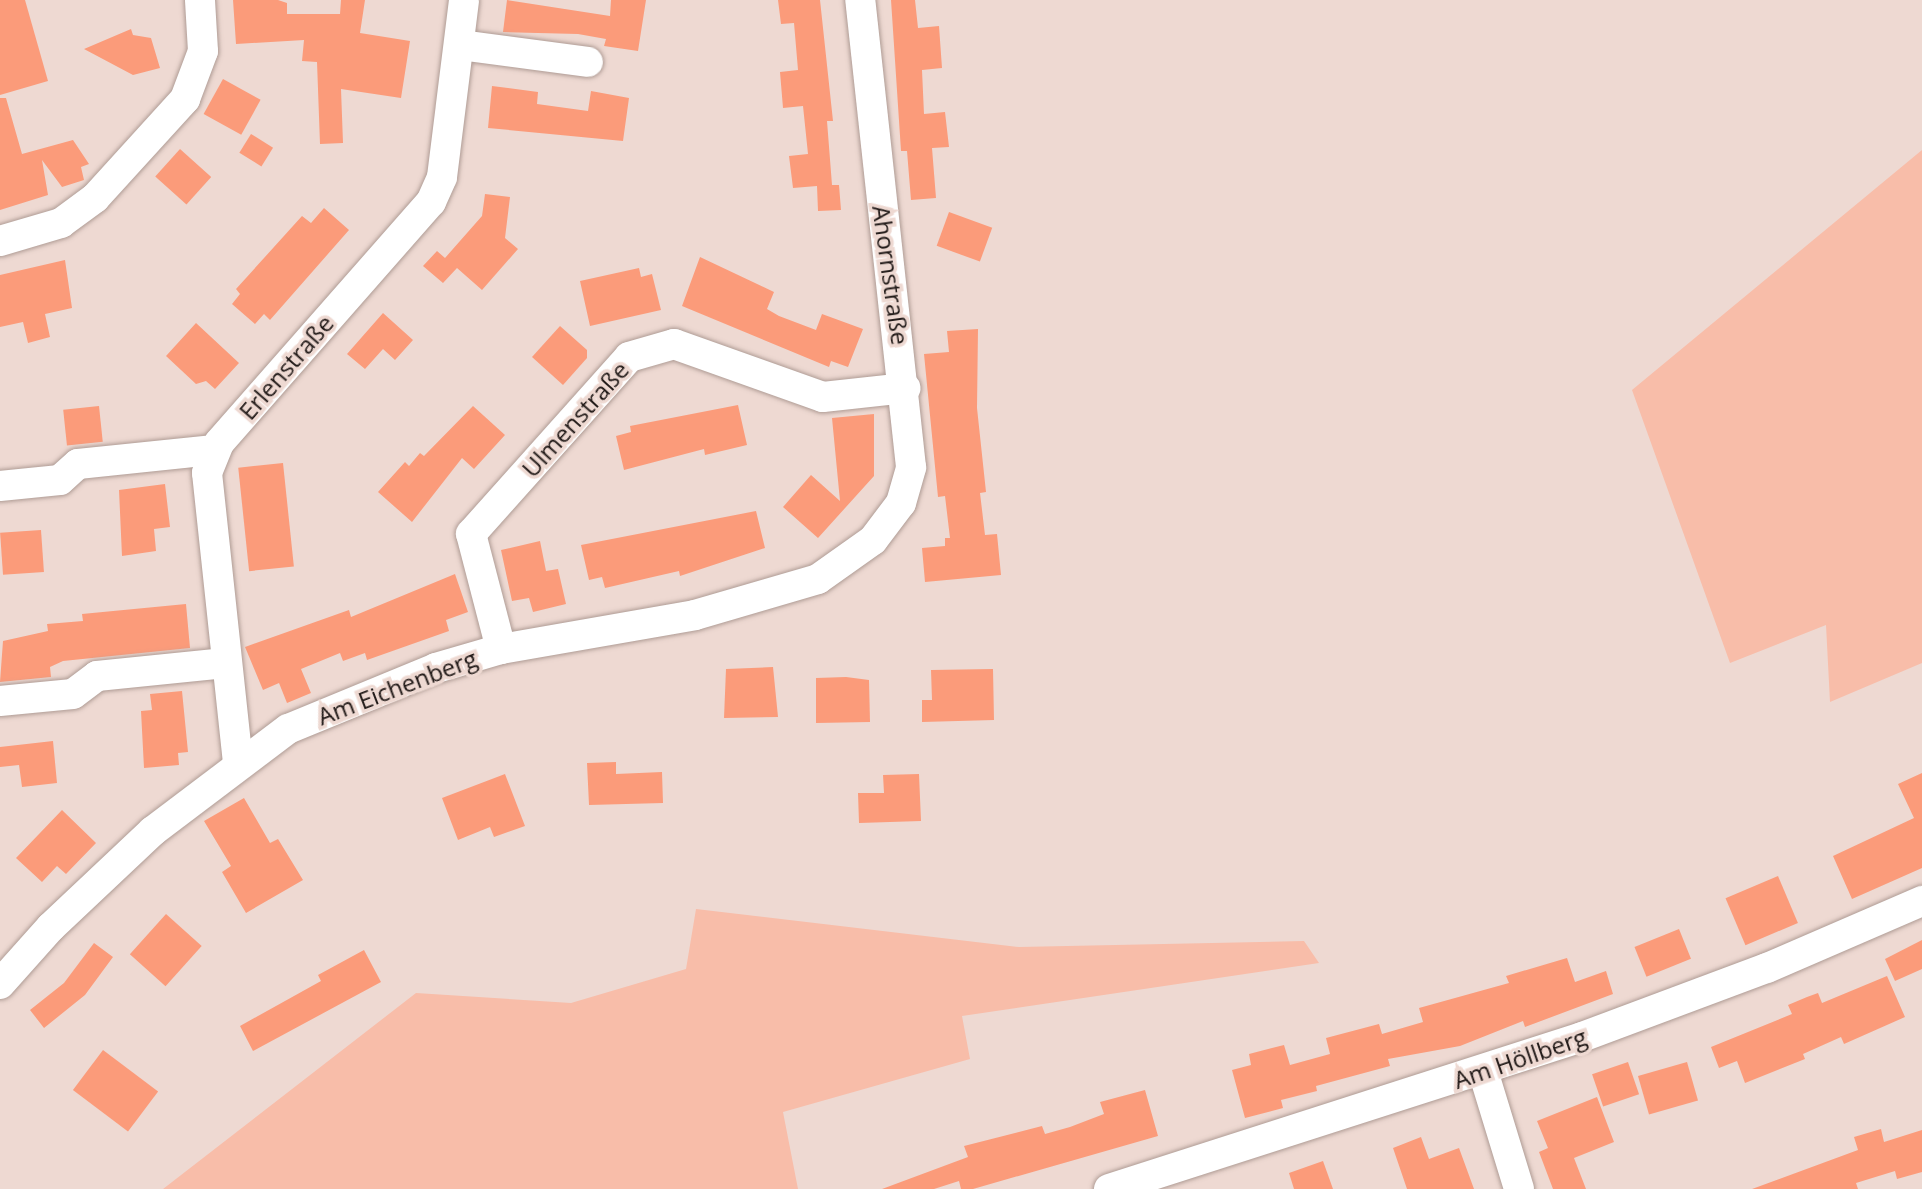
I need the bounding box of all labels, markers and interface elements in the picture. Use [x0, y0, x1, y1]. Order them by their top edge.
street label: Ahornstraße [867, 203, 915, 347]
street label: Erlenstraße [233, 309, 339, 425]
street label: Ulmenstraße [516, 355, 634, 483]
street label: Am Eichenberg [313, 643, 481, 731]
street label: Am Höllberg [1450, 1022, 1590, 1094]

